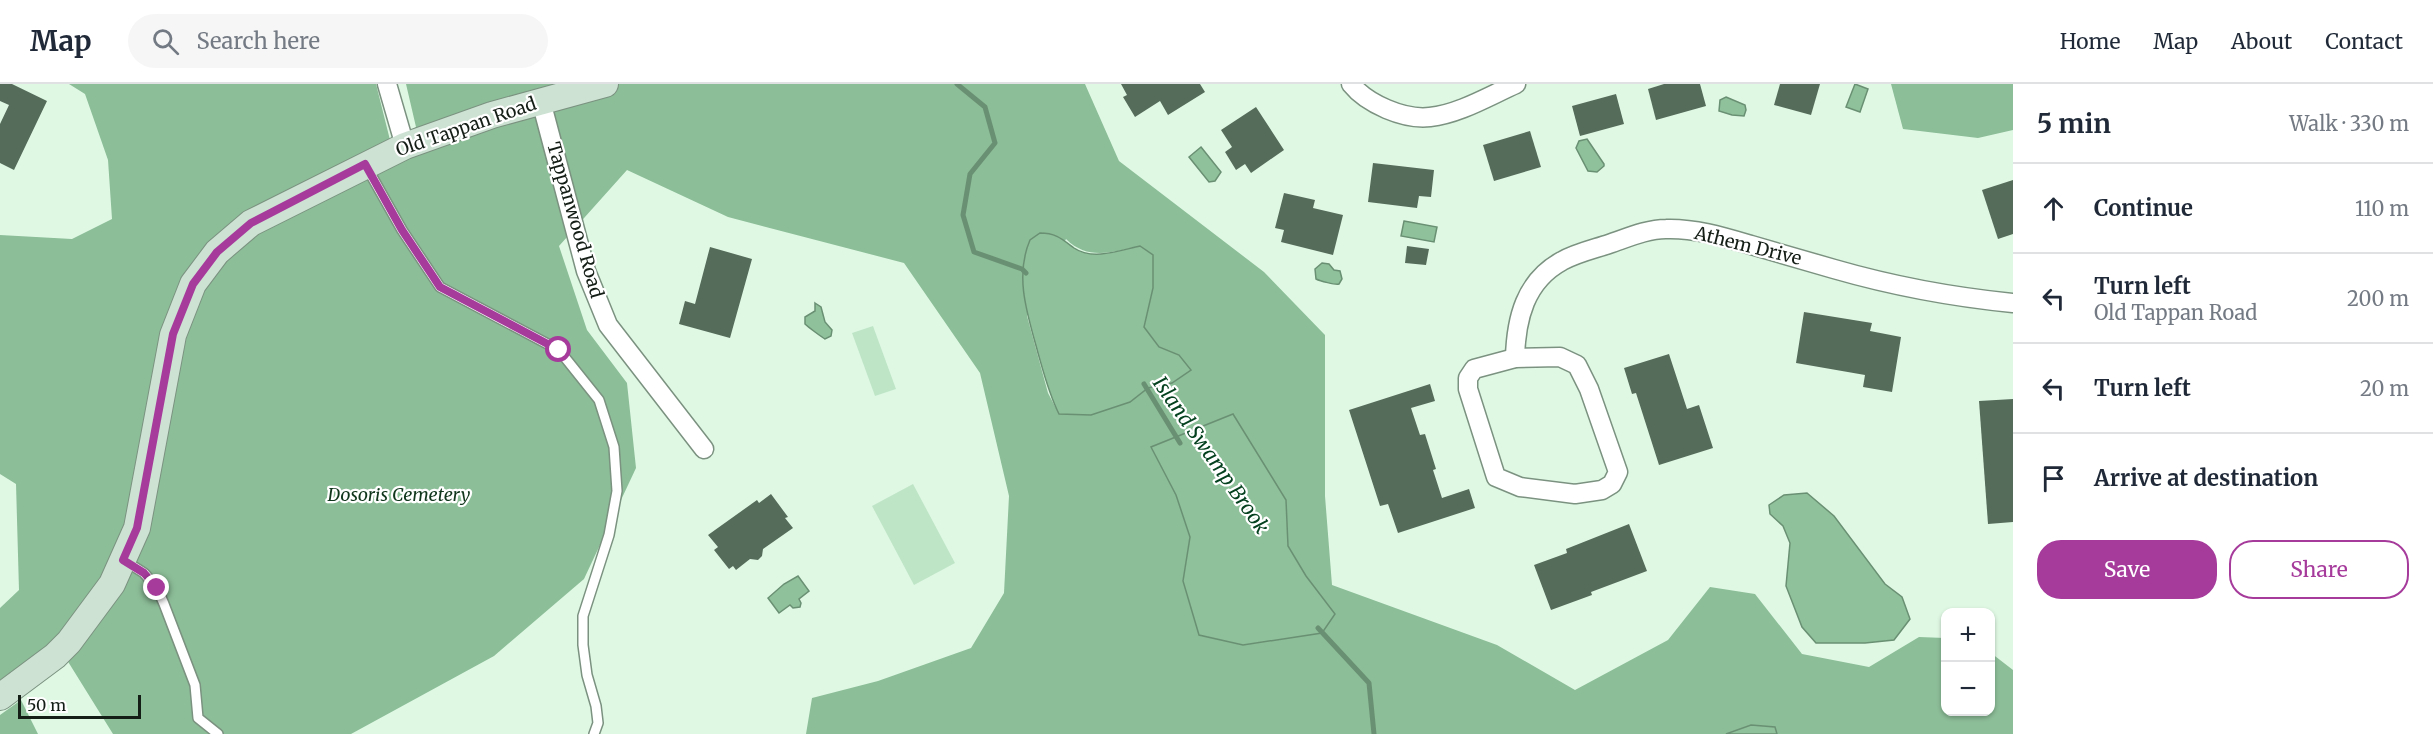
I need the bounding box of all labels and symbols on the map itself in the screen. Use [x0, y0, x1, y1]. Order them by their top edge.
street label: Old Tappan Road [393, 92, 539, 161]
street label: Tappanwood Road [542, 139, 609, 301]
street label: Athem Drive [1691, 221, 1804, 270]
route start [545, 336, 571, 362]
water label: Island Swamp Brook [1148, 371, 1275, 538]
park label: Dosoris Cemetery [327, 483, 471, 506]
route end [143, 574, 169, 600]
scale bar [18, 692, 141, 720]

